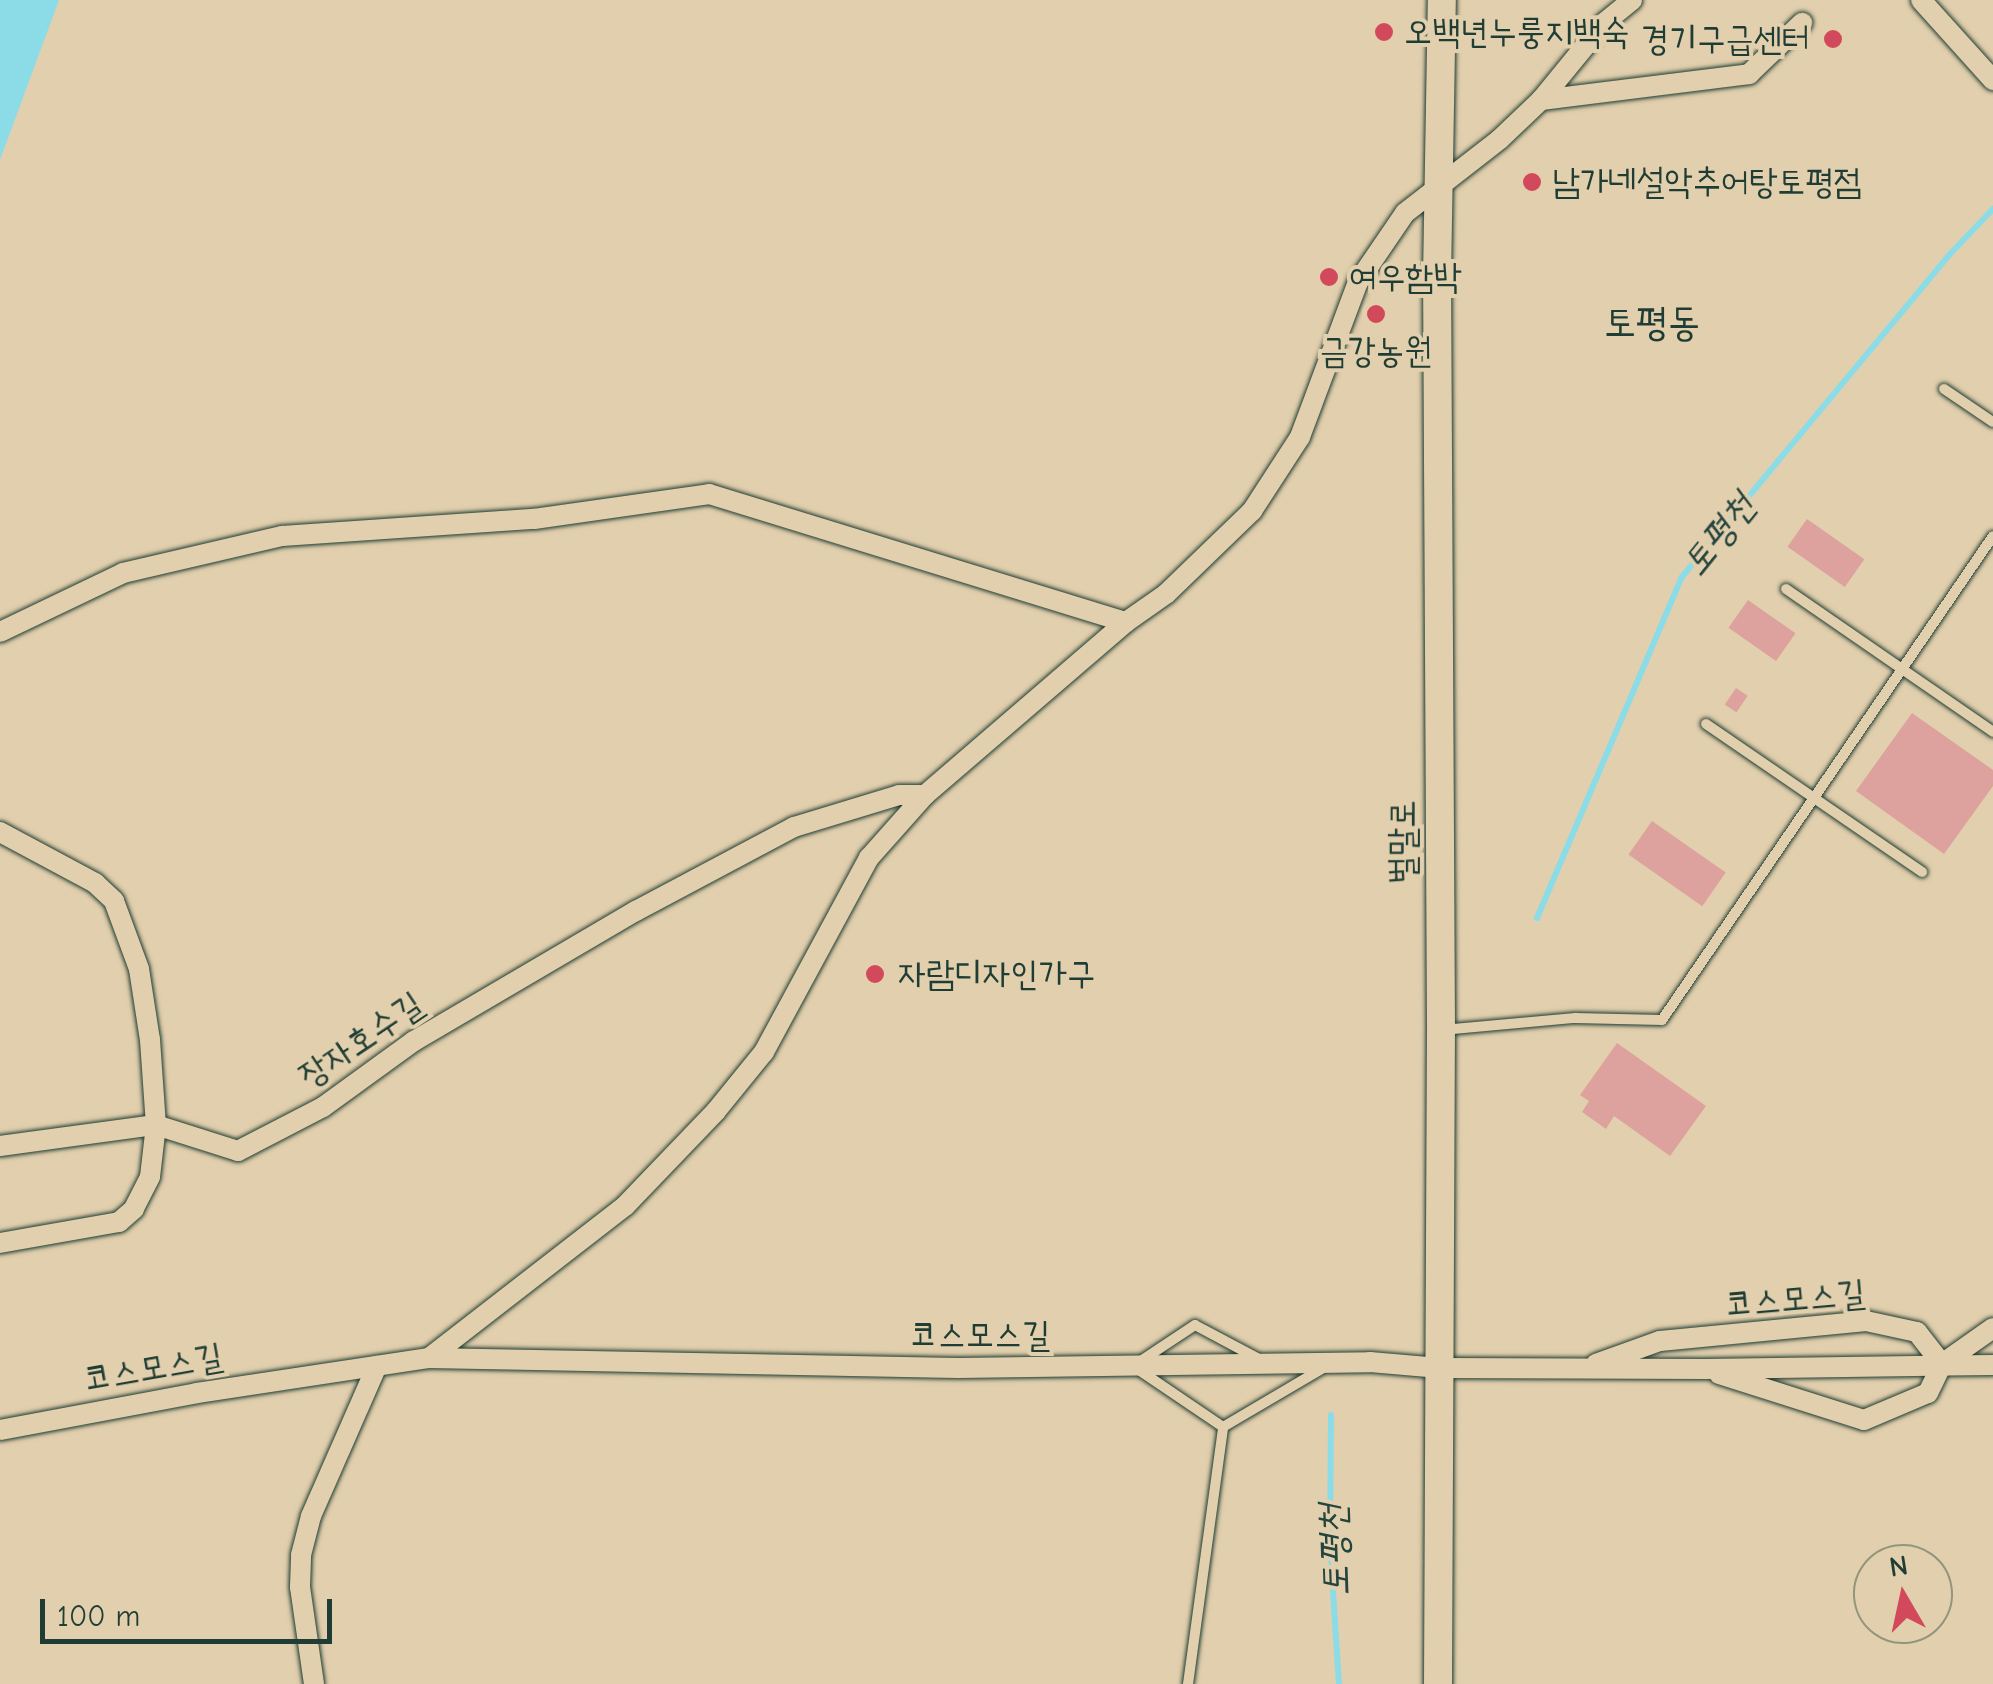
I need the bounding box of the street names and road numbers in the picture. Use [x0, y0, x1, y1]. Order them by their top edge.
street label: 벌말로 [1382, 800, 1424, 884]
street label: 장자호수길 [291, 983, 431, 1097]
street label: 코스모스길 [1723, 1272, 1867, 1326]
street label: 코스모스길 [910, 1314, 1050, 1356]
street label: 코스모스길 [80, 1335, 226, 1401]

